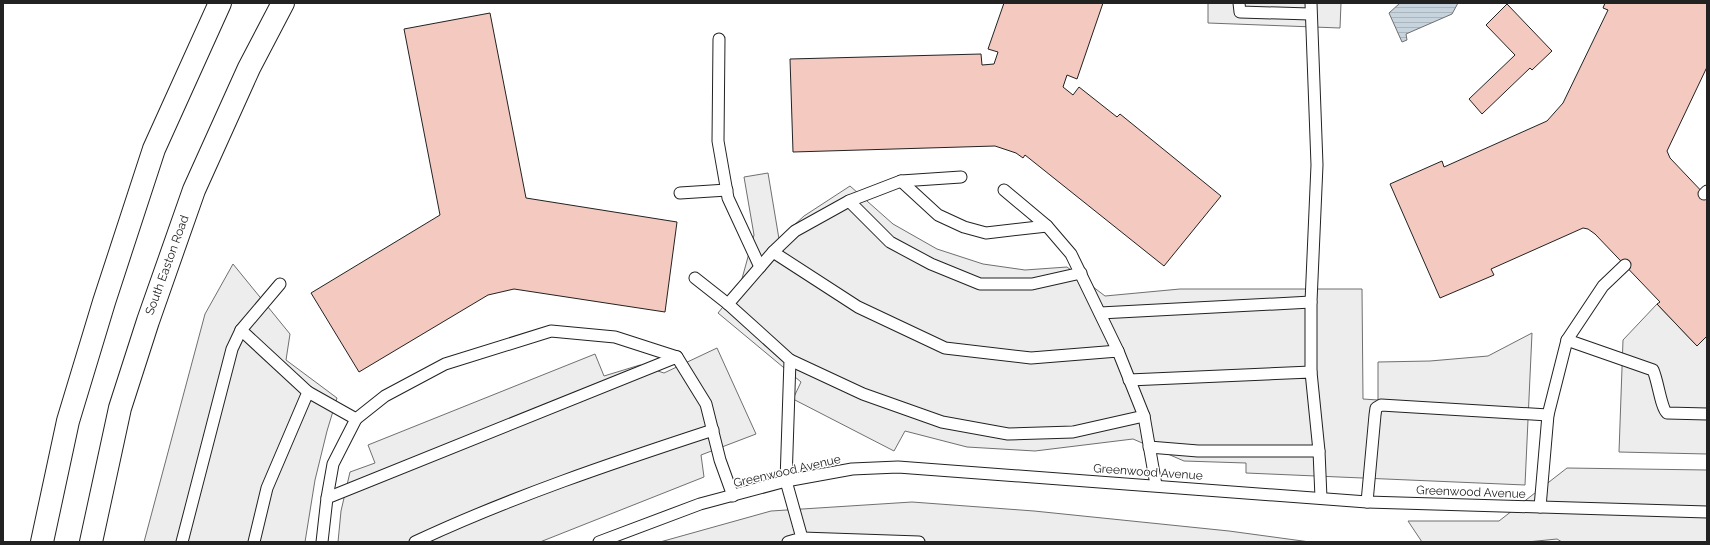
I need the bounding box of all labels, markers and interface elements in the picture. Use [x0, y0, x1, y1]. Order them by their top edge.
street label: South Easton Road [142, 213, 192, 317]
street label: Greenwood Avenue [732, 452, 842, 490]
street label: Greenwood Avenue [1093, 461, 1203, 483]
street label: Greenwood Avenue [1416, 483, 1526, 501]

